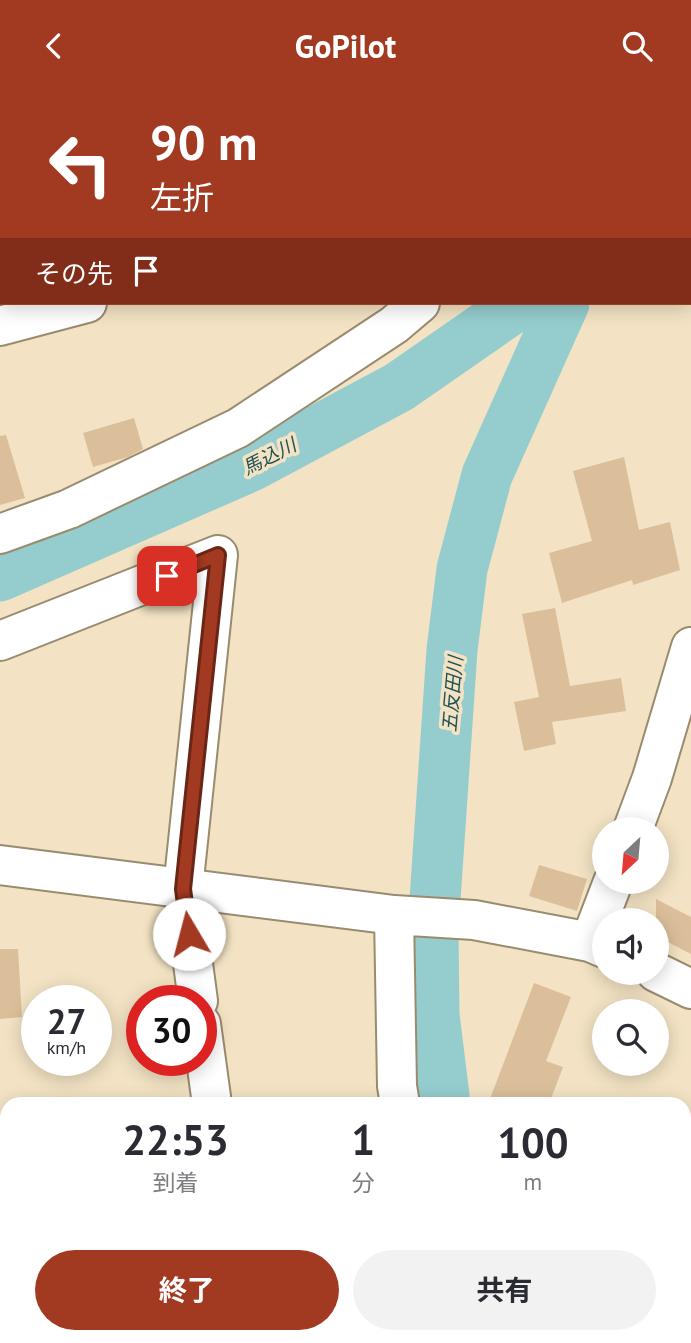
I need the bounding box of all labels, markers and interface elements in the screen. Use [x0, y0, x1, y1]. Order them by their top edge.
text: GoPilot [295, 25, 396, 67]
icon: back [35, 27, 73, 65]
icon: search [618, 27, 656, 65]
text: 90 m [150, 110, 257, 174]
icon: left [35, 119, 126, 210]
text: 左折 [150, 176, 214, 218]
icon: arrive [127, 252, 165, 290]
text: その先 [35, 257, 113, 290]
water label: 馬込川 [238, 431, 302, 480]
pin [137, 546, 197, 606]
icon: arrive [148, 557, 186, 595]
water label: 五反田川 [437, 653, 467, 733]
north arrow [592, 817, 668, 894]
map controls [592, 817, 669, 1076]
position arrow [152, 897, 226, 971]
button: sound [592, 908, 669, 985]
speed limit sign: 30 [126, 985, 217, 1076]
text: 27 [47, 998, 86, 1044]
button: search [592, 999, 669, 1076]
text: km/h [47, 1036, 86, 1059]
text: 22:53 [122, 1112, 229, 1167]
text: 1 [351, 1112, 375, 1167]
text: 100 [497, 1115, 569, 1170]
text: m [524, 1167, 542, 1196]
text: 到着 [153, 1168, 199, 1197]
text: 分 [352, 1168, 375, 1197]
button: 終了 [35, 1250, 339, 1330]
button: 共有 [353, 1250, 656, 1330]

